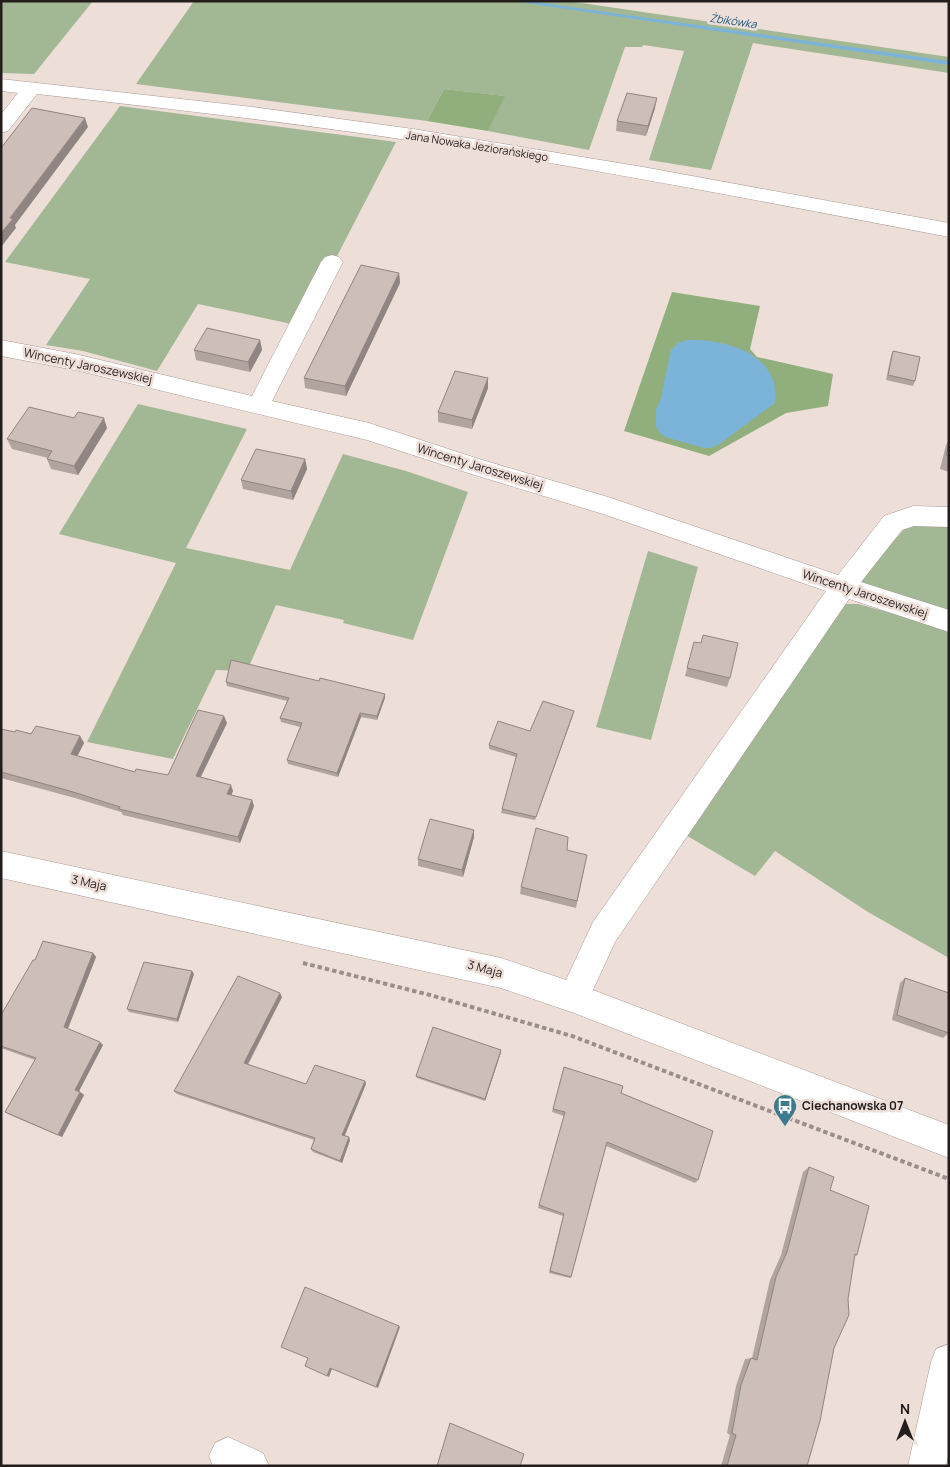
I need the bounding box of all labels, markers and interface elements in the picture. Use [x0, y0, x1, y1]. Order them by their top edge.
water label: Żbikówka [709, 10, 758, 31]
street label: Jana Nowaka Jeziorańskiego [405, 127, 550, 164]
street label: Wincenty Jaroszewskiej [22, 344, 154, 387]
street label: Wincenty Jaroszewskiej [415, 439, 545, 494]
street label: Wincenty Jaroszewskiej [800, 565, 930, 622]
street label: 3 Maja [70, 871, 108, 895]
street label: 3 Maja [466, 956, 504, 981]
bus stop icon: Ciechanowska 07 [772, 1093, 798, 1127]
place label: Ciechanowska 07 [802, 1097, 903, 1114]
north arrow [880, 1397, 930, 1447]
text: N [900, 1399, 910, 1418]

